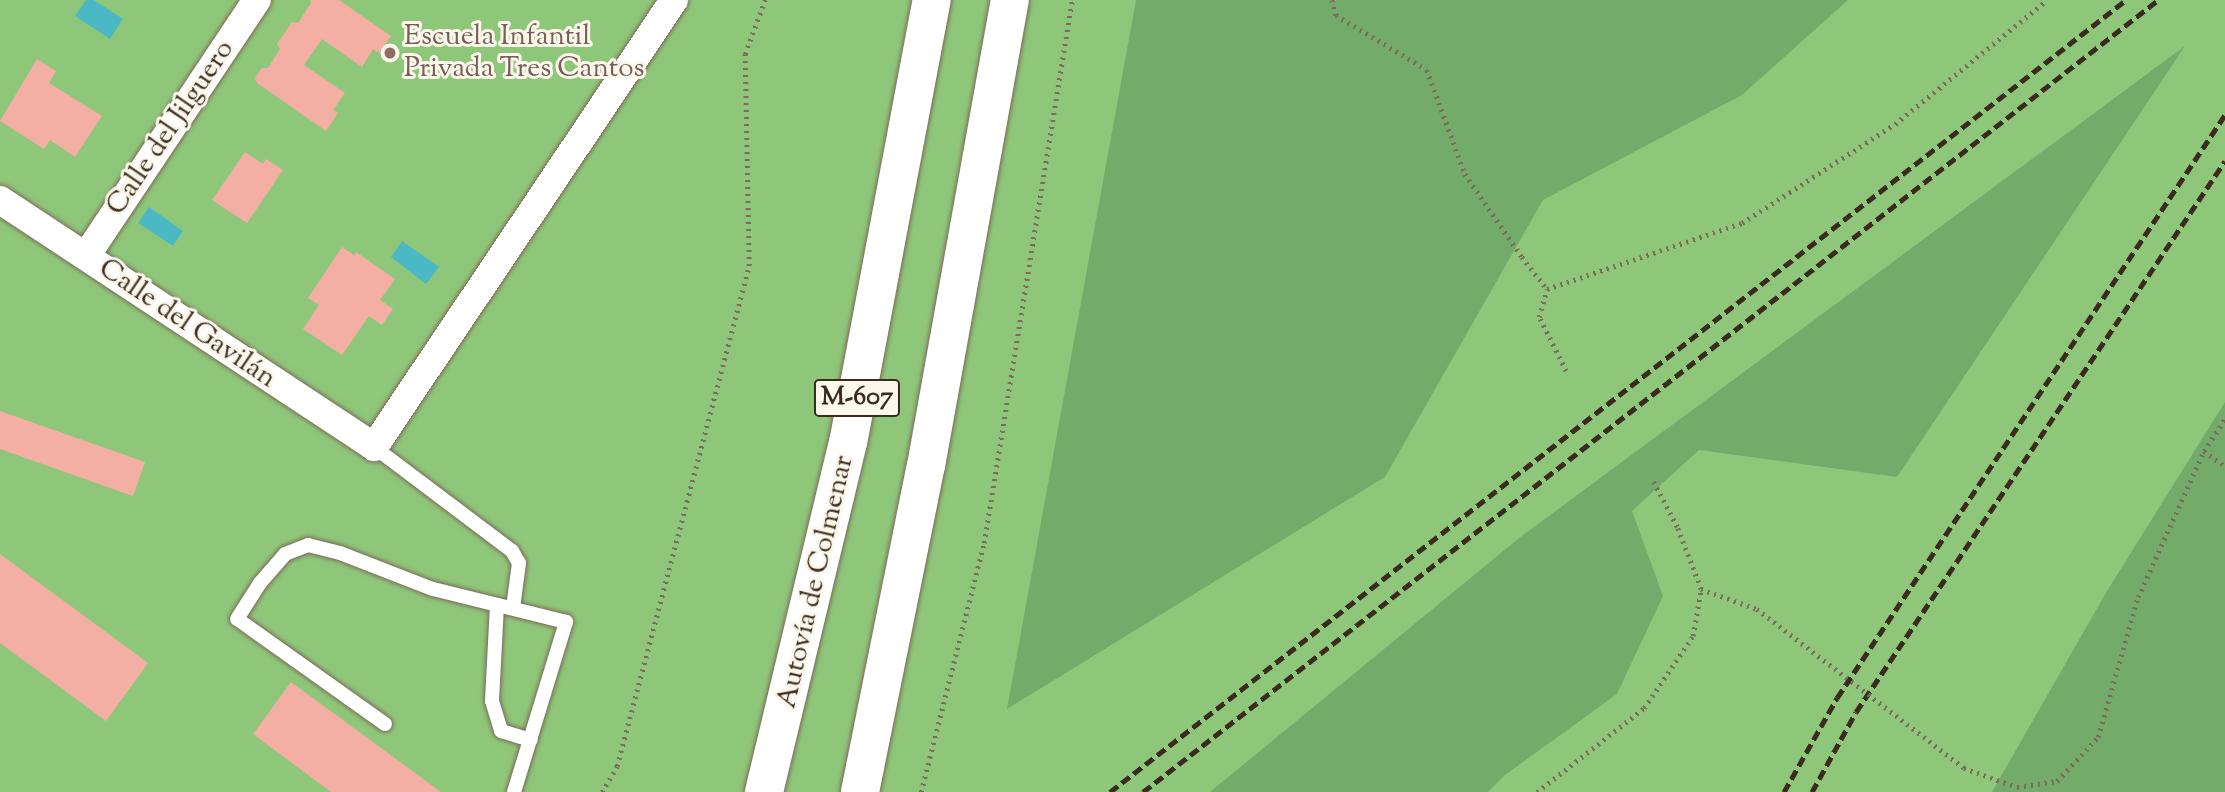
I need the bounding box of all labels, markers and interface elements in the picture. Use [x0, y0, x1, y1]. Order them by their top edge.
place label: Escuela Infantil Privada Tres Cantos [404, 20, 645, 86]
street label: Calle del Jilguero [100, 34, 242, 222]
marker: Escuela Infantil Privada Tres Cantos [382, 45, 398, 61]
street label: Calle del Gavilán [92, 252, 282, 396]
road number: M-607 [813, 376, 901, 420]
street label: Autovía de Colmenar [771, 452, 861, 712]

